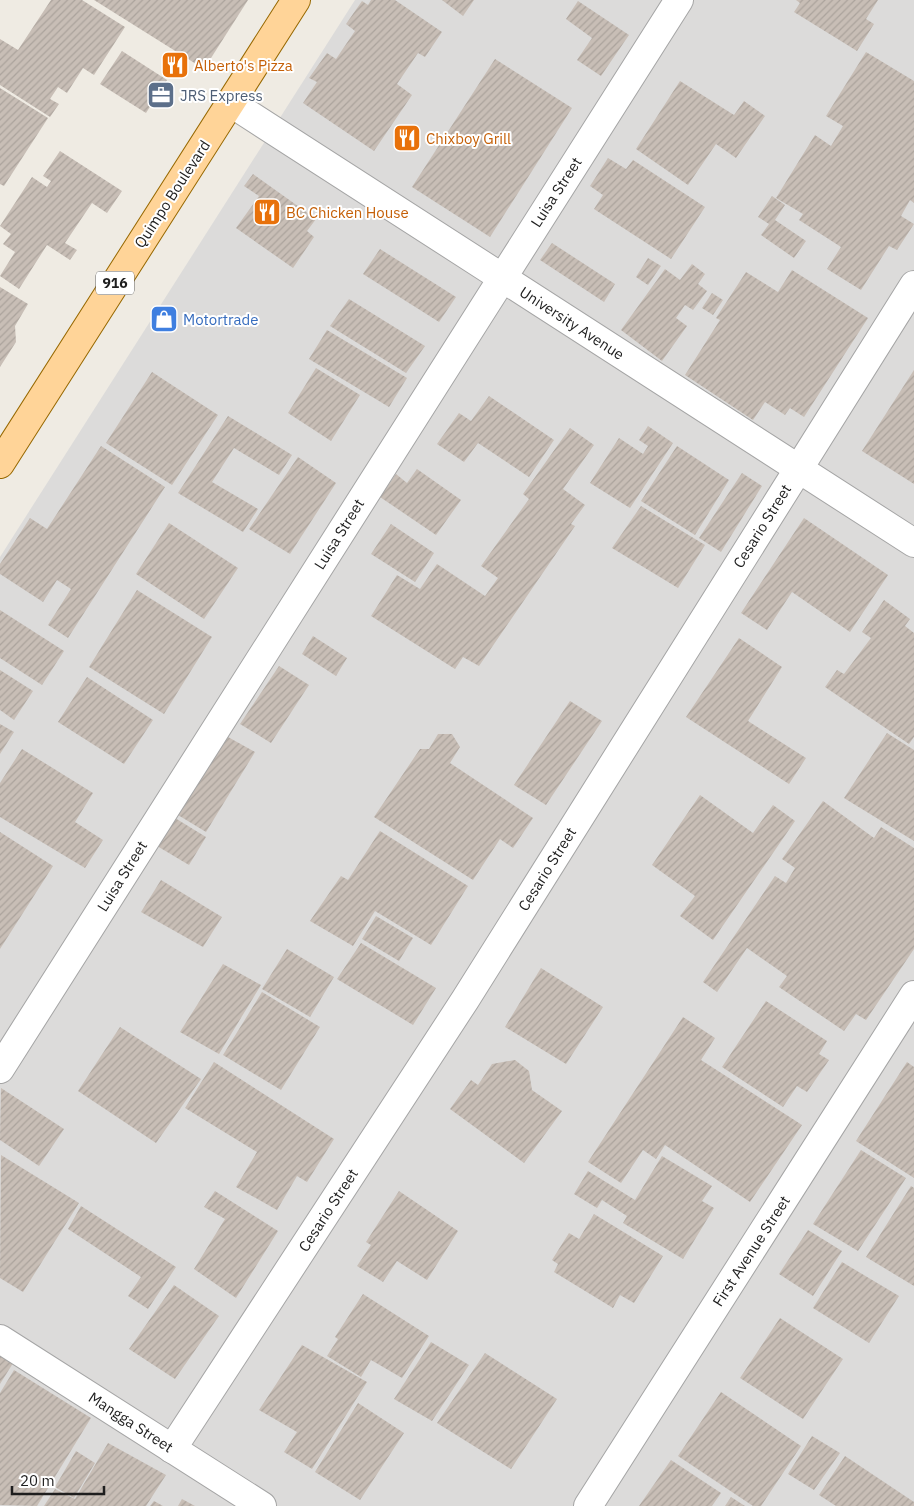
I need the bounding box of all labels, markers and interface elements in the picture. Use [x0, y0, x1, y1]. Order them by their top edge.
restaurant icon: Alberto's Pizza [160, 50, 190, 80]
place label: Alberto's Pizza [194, 56, 293, 75]
office icon: JRS Express [146, 80, 176, 110]
place label: JRS Express [180, 86, 263, 105]
restaurant icon: Chixboy Grill [392, 123, 422, 153]
place label: Chixboy Grill [426, 129, 511, 148]
street label: Quimpo Boulevard [130, 136, 214, 252]
street label: Luisa Street [526, 153, 586, 231]
restaurant icon: BC Chicken House [252, 197, 282, 227]
place label: BC Chicken House [286, 203, 409, 222]
road number: 916 [96, 272, 134, 294]
street label: University Avenue [516, 282, 628, 364]
shop icon: Motortrade [149, 304, 179, 334]
place label: Motortrade [183, 310, 258, 329]
street label: Cesario Street [729, 481, 795, 571]
street label: Luisa Street [310, 495, 368, 573]
street label: Cesario Street [514, 824, 580, 914]
street label: Luisa Street [93, 837, 151, 915]
street label: Cesario Street [294, 1165, 362, 1255]
street label: First Avenue Street [708, 1192, 794, 1310]
street label: Mangga Street [85, 1388, 177, 1456]
scale bar [12, 1464, 105, 1496]
text: 20 m [20, 1471, 55, 1490]

